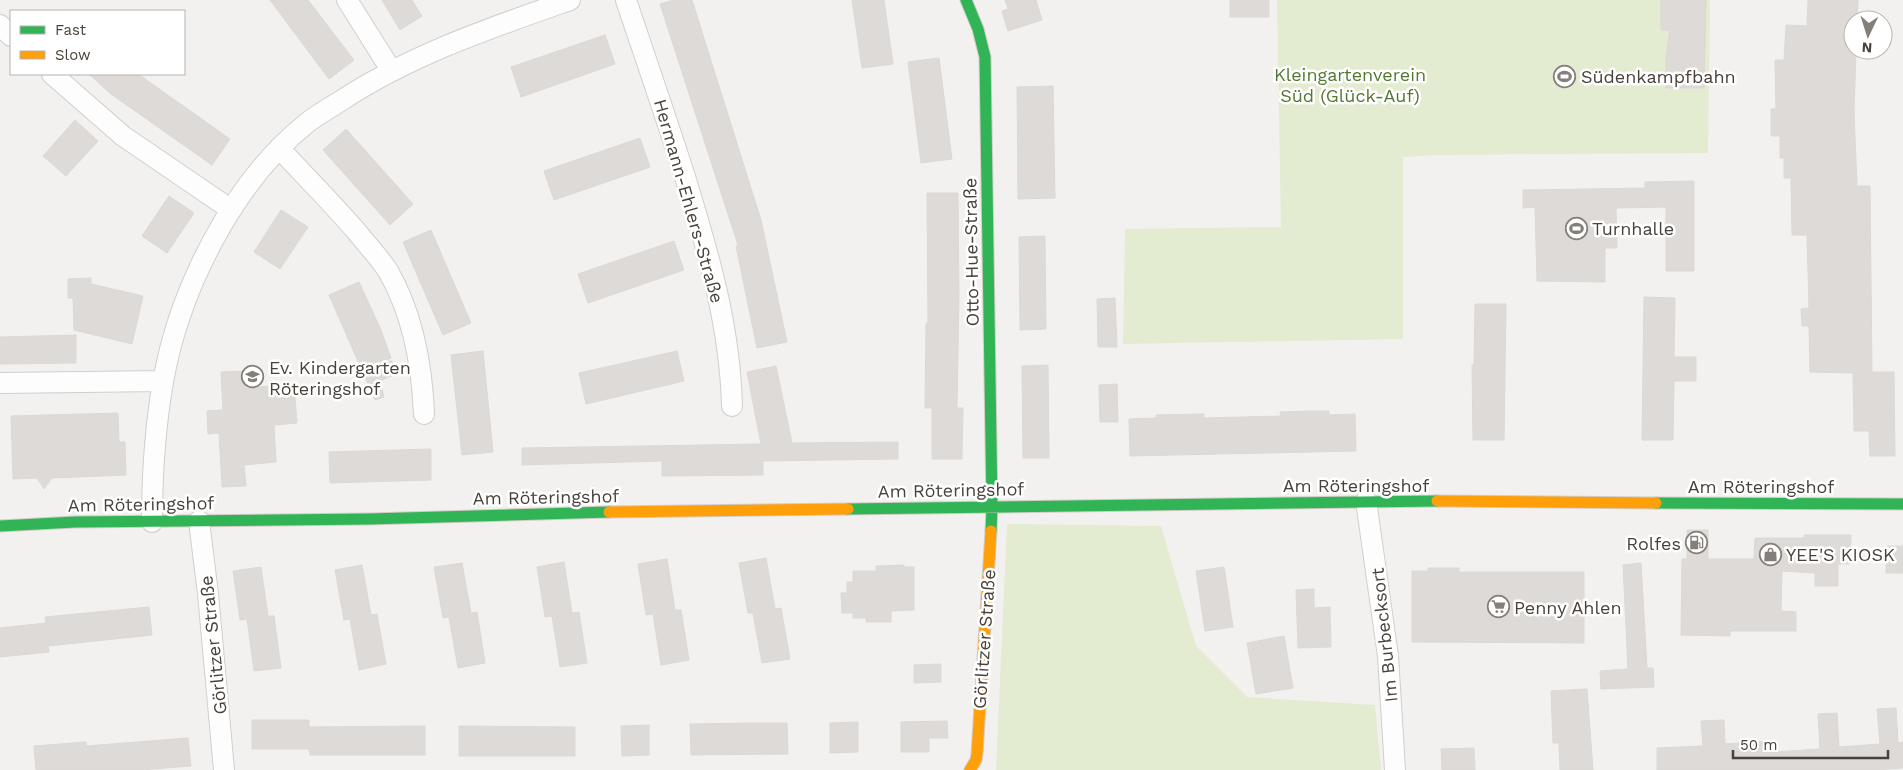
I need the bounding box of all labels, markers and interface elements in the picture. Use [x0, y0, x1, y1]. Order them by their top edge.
legend [10, 10, 185, 75]
north arrow [1843, 10, 1893, 60]
text: Fast [55, 21, 87, 39]
text: N [1861, 40, 1873, 56]
text: Slow [55, 46, 91, 64]
park label: Kleingartenverein Süd (Glück-Auf) [1274, 64, 1426, 106]
sports icon: Südenkampfbahn [1553, 64, 1577, 88]
place label: Südenkampfbahn [1581, 66, 1736, 87]
street label: Hermann-Ehlers-Straße [650, 97, 728, 305]
street label: Otto-Hue-Straße [959, 178, 983, 326]
sports icon: Turnhalle [1564, 216, 1588, 240]
place label: Turnhalle [1592, 218, 1674, 239]
place label: Ev. Kindergarten Röteringshof [269, 357, 411, 399]
school or university icon: Ev. Kindergarten Röteringshof [241, 365, 265, 389]
street label: Am Röteringshof [1283, 475, 1429, 496]
street label: Am Röteringshof [1688, 476, 1834, 497]
street label: Am Röteringshof [878, 478, 1024, 502]
street label: Am Röteringshof [473, 485, 619, 509]
street label: Am Röteringshof [68, 492, 214, 516]
fuel station icon: Rolfes [1685, 531, 1709, 555]
place label: Rolfes [1626, 533, 1681, 554]
shop icon: YEE'S KIOSK [1758, 542, 1782, 566]
place label: YEE'S KIOSK [1786, 544, 1895, 565]
street label: Im Burbecksort [1366, 566, 1402, 703]
street label: Görlitzer Straße [969, 569, 999, 709]
street label: Görlitzer Straße [195, 574, 231, 716]
supermarket icon: Penny Ahlen [1486, 595, 1510, 619]
place label: Penny Ahlen [1514, 597, 1622, 618]
scale bar [1733, 728, 1888, 760]
text: 50 m [1740, 736, 1777, 754]

